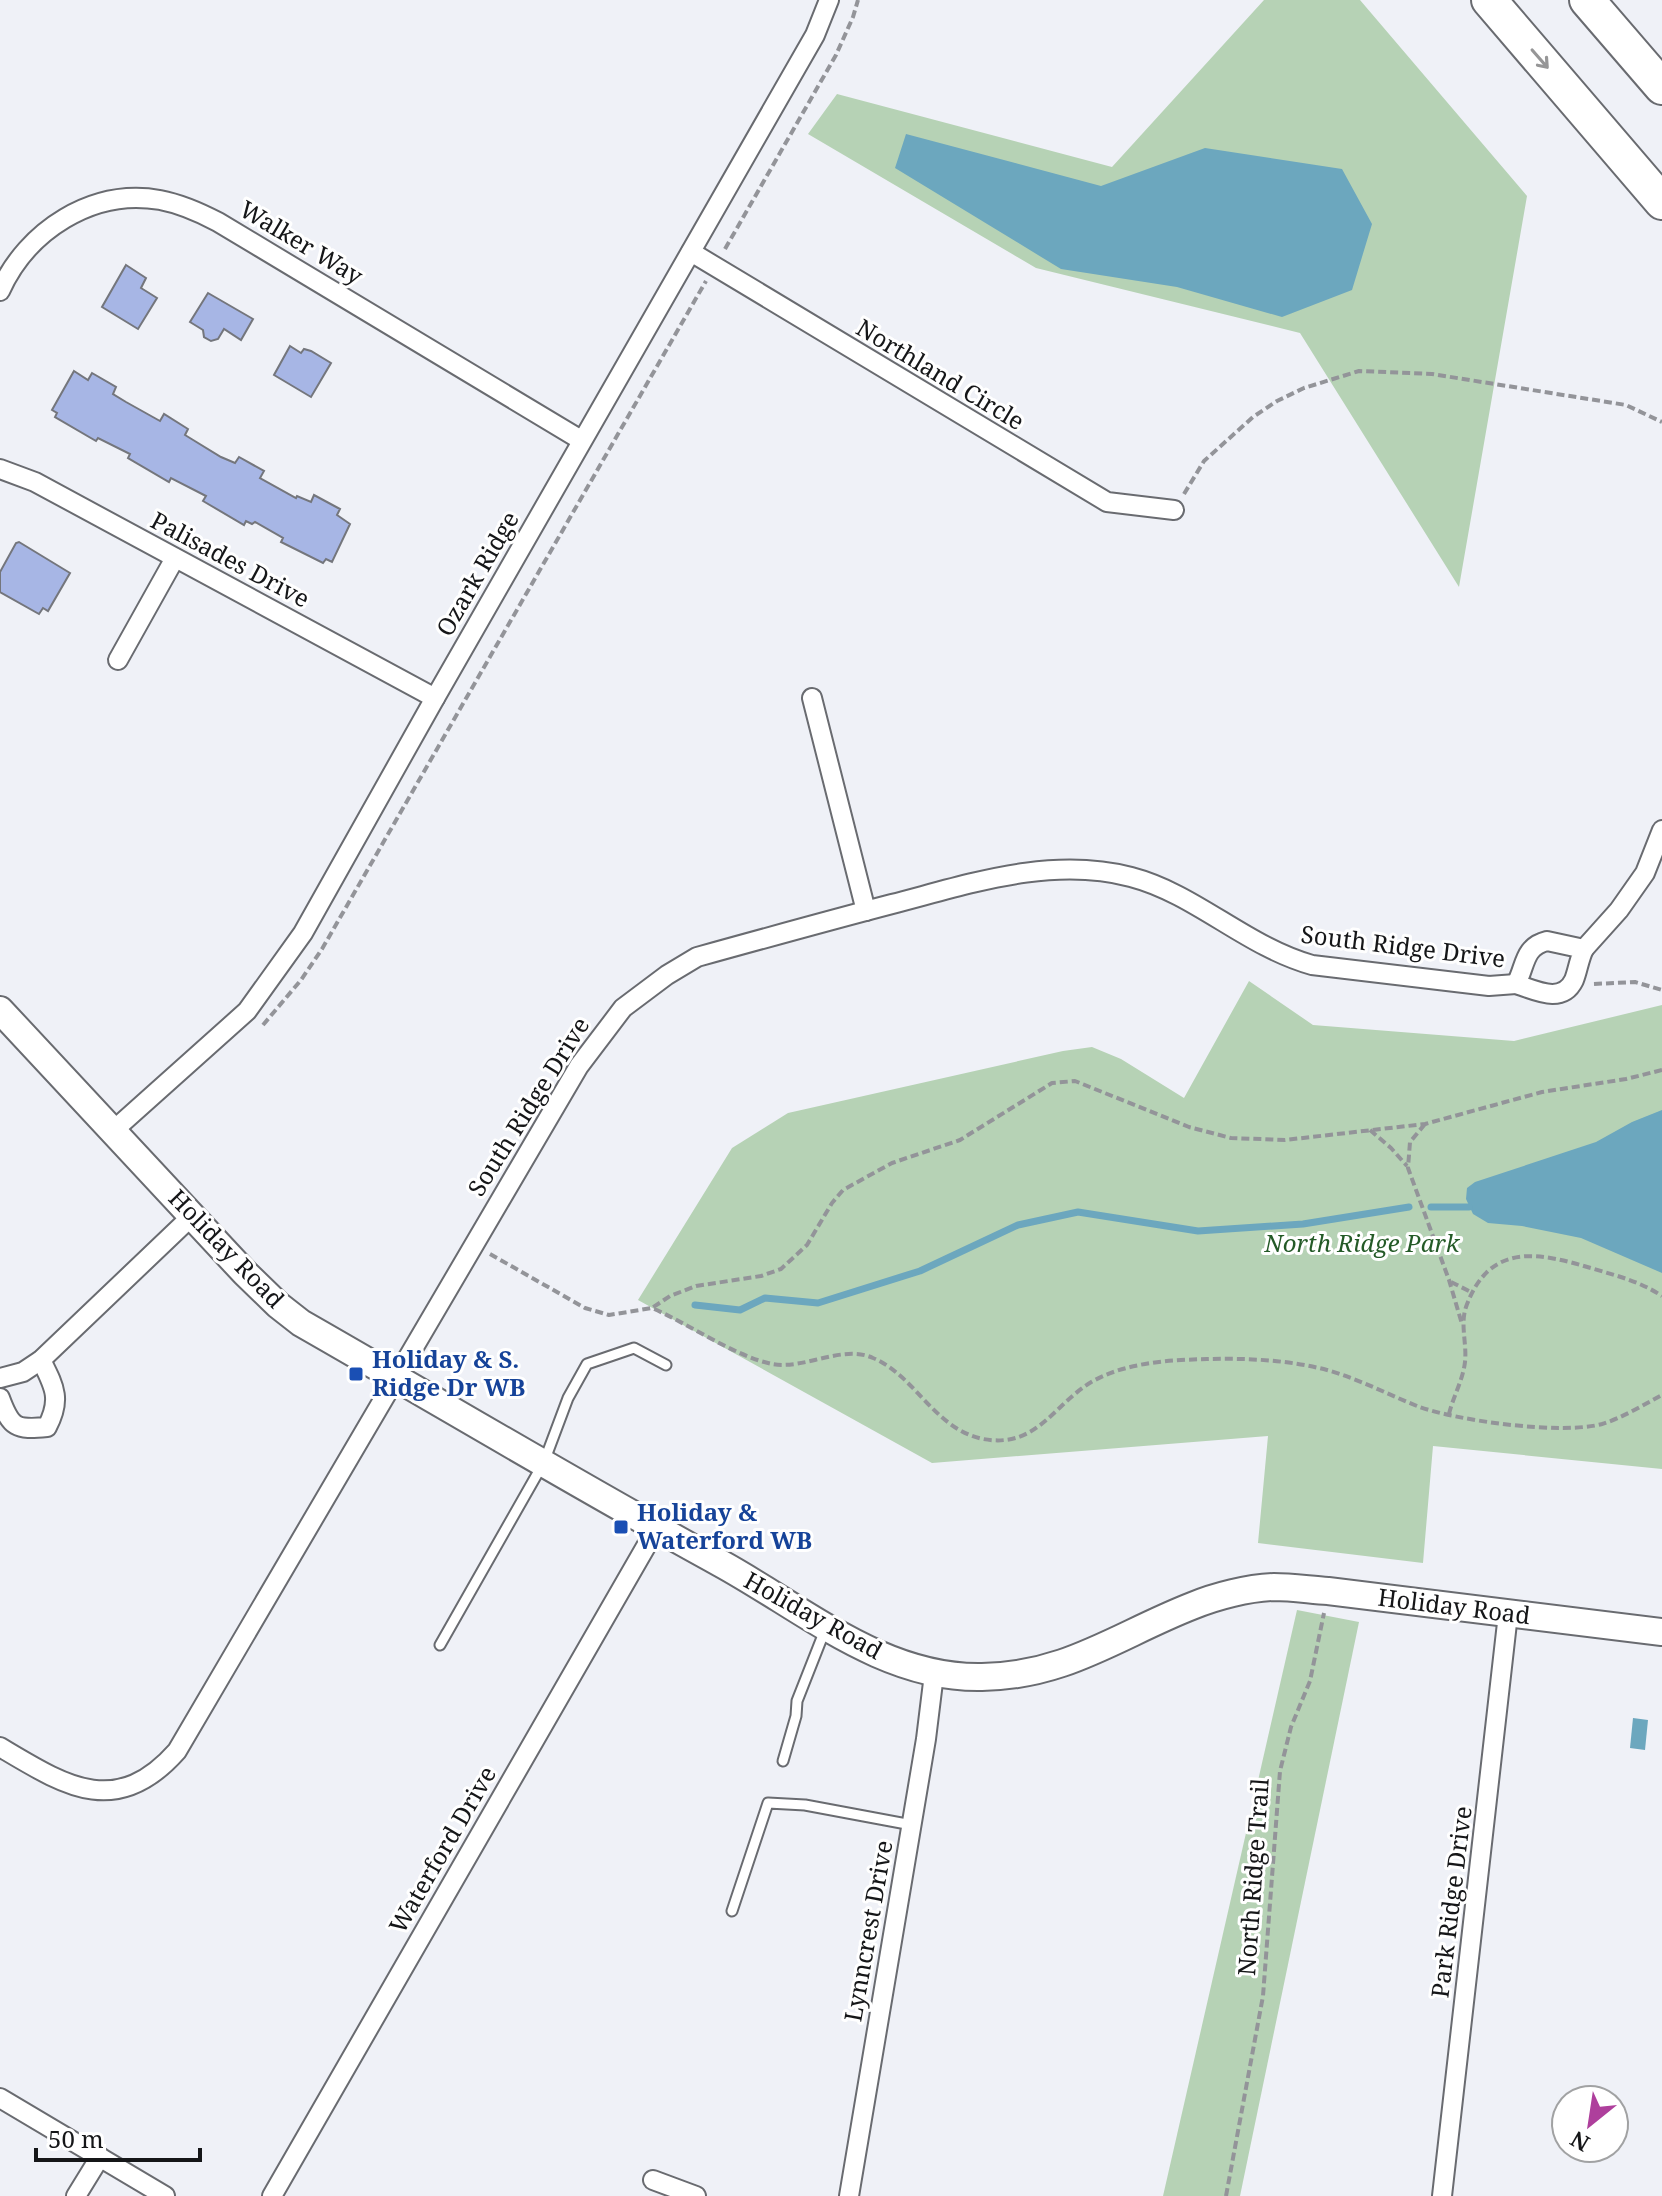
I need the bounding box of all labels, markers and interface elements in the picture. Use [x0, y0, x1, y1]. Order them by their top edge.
one-way arrow [1531, 49, 1549, 69]
street label: Walker Way [234, 192, 370, 292]
street label: Northland Circle [851, 311, 1031, 437]
street label: Palisades Drive [146, 503, 316, 614]
street label: Ozark Ridge [428, 505, 526, 642]
street label: South Ridge Drive [1299, 917, 1507, 974]
street label: South Ridge Drive [459, 1010, 596, 1202]
street label: Holiday Road [162, 1181, 292, 1315]
park label: North Ridge Park [1264, 1226, 1461, 1259]
place label: Holiday & S. Ridge Dr WB [372, 1342, 525, 1403]
marker: Holiday & S. Ridge Dr WB [347, 1365, 365, 1383]
place label: Holiday & Waterford WB [637, 1495, 812, 1556]
marker: Holiday & Waterford WB [612, 1518, 630, 1536]
street label: Holiday Road [739, 1563, 889, 1666]
street label: Holiday Road [1376, 1580, 1533, 1631]
street label: Waterford Drive [380, 1760, 503, 1939]
street label: North Ridge Trail [1229, 1777, 1276, 1977]
street label: Park Ridge Drive [1422, 1804, 1479, 2000]
street label: Lynncrest Drive [835, 1838, 900, 2024]
north arrow [1550, 2084, 1630, 2164]
scale bar [36, 2112, 200, 2162]
text: 50 m [48, 2122, 104, 2155]
text: N [1564, 2125, 1595, 2160]

